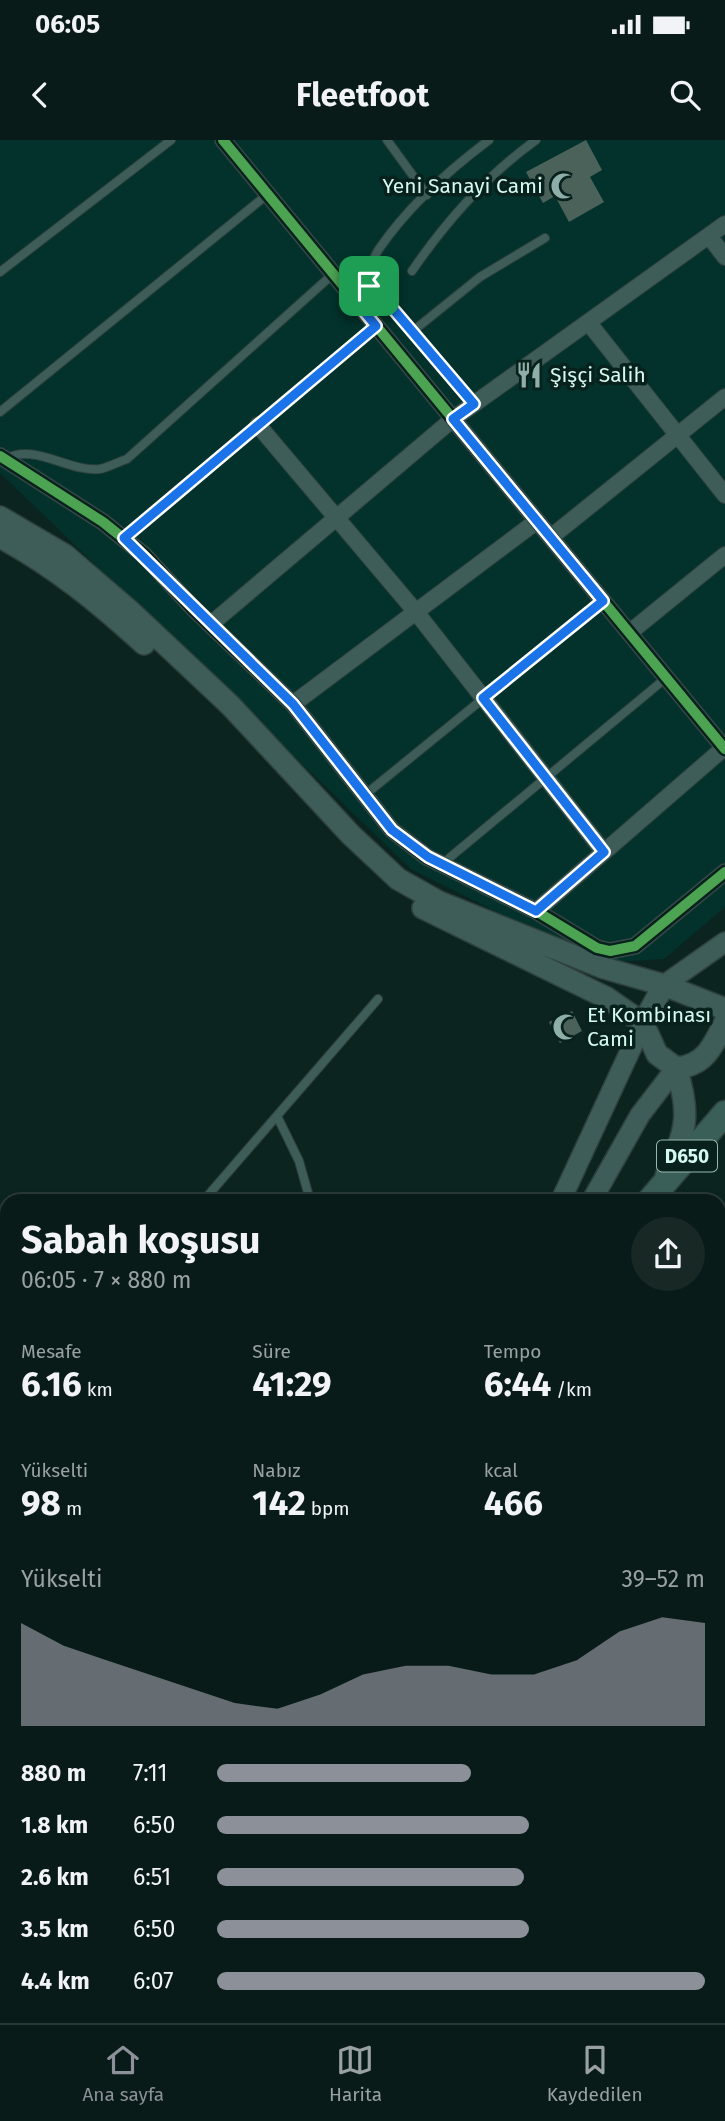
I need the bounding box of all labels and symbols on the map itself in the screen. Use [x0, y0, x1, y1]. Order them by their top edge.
mosque icon: Yeni Sanayi Cami [549, 171, 579, 201]
place label: Yeni Sanayi Cami [382, 173, 543, 199]
pin [339, 256, 399, 316]
restaurant icon: Şişçi Salih [514, 360, 544, 390]
place label: Şişçi Salih [550, 362, 646, 388]
place label: Et Kombinası Cami [587, 1002, 711, 1052]
mosque icon: Et Kombinası Cami [551, 1012, 581, 1042]
road number: D650 [657, 1140, 717, 1172]

